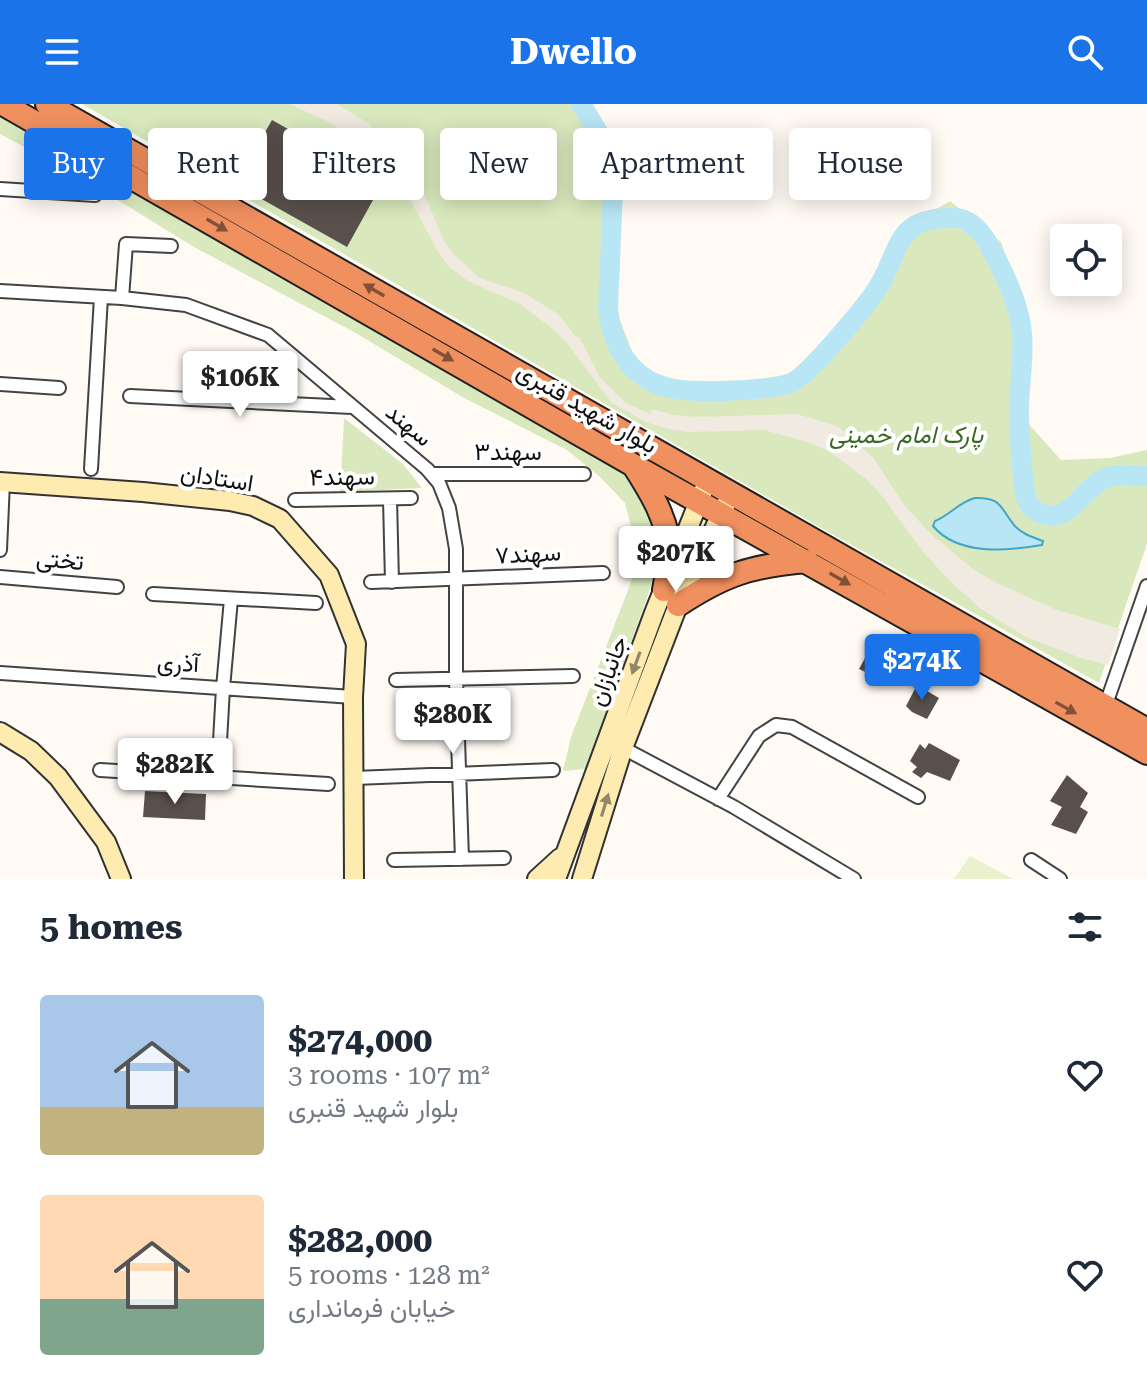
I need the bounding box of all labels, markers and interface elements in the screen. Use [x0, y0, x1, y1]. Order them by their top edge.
icon: menu [40, 30, 84, 74]
icon: search [1063, 30, 1107, 74]
text: Dwello [510, 31, 637, 73]
chip: Buy [24, 128, 132, 200]
chip: Rent [148, 128, 267, 200]
chip: Filters [283, 128, 424, 200]
chip: New [440, 128, 557, 200]
chip: Apartment [573, 128, 773, 200]
chip: House [789, 128, 931, 200]
one-way arrow [206, 218, 229, 232]
map controls [1050, 224, 1122, 296]
button: locate [1050, 224, 1122, 296]
one-way arrow [363, 283, 385, 297]
one-way arrow [432, 348, 454, 362]
pin: $106K [184, 351, 296, 419]
street label: بلوار شهید قنبری [511, 357, 662, 460]
text: $106K [201, 362, 279, 392]
street label: سهند [380, 398, 438, 453]
park label: پارک امام خمینی [829, 421, 984, 451]
street label: سهند۳ [474, 438, 542, 467]
street label: استادان [179, 458, 255, 498]
street label: سهند۴ [309, 462, 375, 493]
pin: $207K [620, 526, 732, 594]
text: $207K [637, 537, 715, 567]
street label: سهند۷ [494, 538, 562, 571]
street label: تختی [35, 544, 85, 576]
one-way arrow [828, 573, 851, 586]
street label: جانبازان [582, 632, 634, 710]
pin: $274K [866, 634, 978, 702]
text: $274K [883, 645, 961, 675]
street label: آذری [156, 648, 202, 679]
one-way arrow [629, 651, 642, 675]
pin: $280K [397, 688, 509, 756]
text: $280K [414, 699, 492, 729]
one-way arrow [1054, 701, 1077, 715]
pin: $282K [119, 738, 231, 806]
text: $282K [136, 749, 214, 779]
one-way arrow [599, 792, 612, 816]
icon: filters [1063, 905, 1107, 949]
text: 5 homes [40, 907, 183, 947]
text: $274,000 [288, 1020, 432, 1060]
icon: home [104, 1027, 200, 1123]
icon: heart [1063, 1053, 1107, 1097]
text: 3 rooms · 107 m² [288, 1060, 490, 1090]
text: بلوار شهید قنبری [288, 1093, 458, 1123]
text: $282,000 [288, 1220, 432, 1260]
icon: home [104, 1227, 200, 1323]
icon: heart [1063, 1253, 1107, 1297]
text: 5 rooms · 128 m² [288, 1260, 490, 1290]
text: خیابان فرمانداری [288, 1293, 455, 1323]

